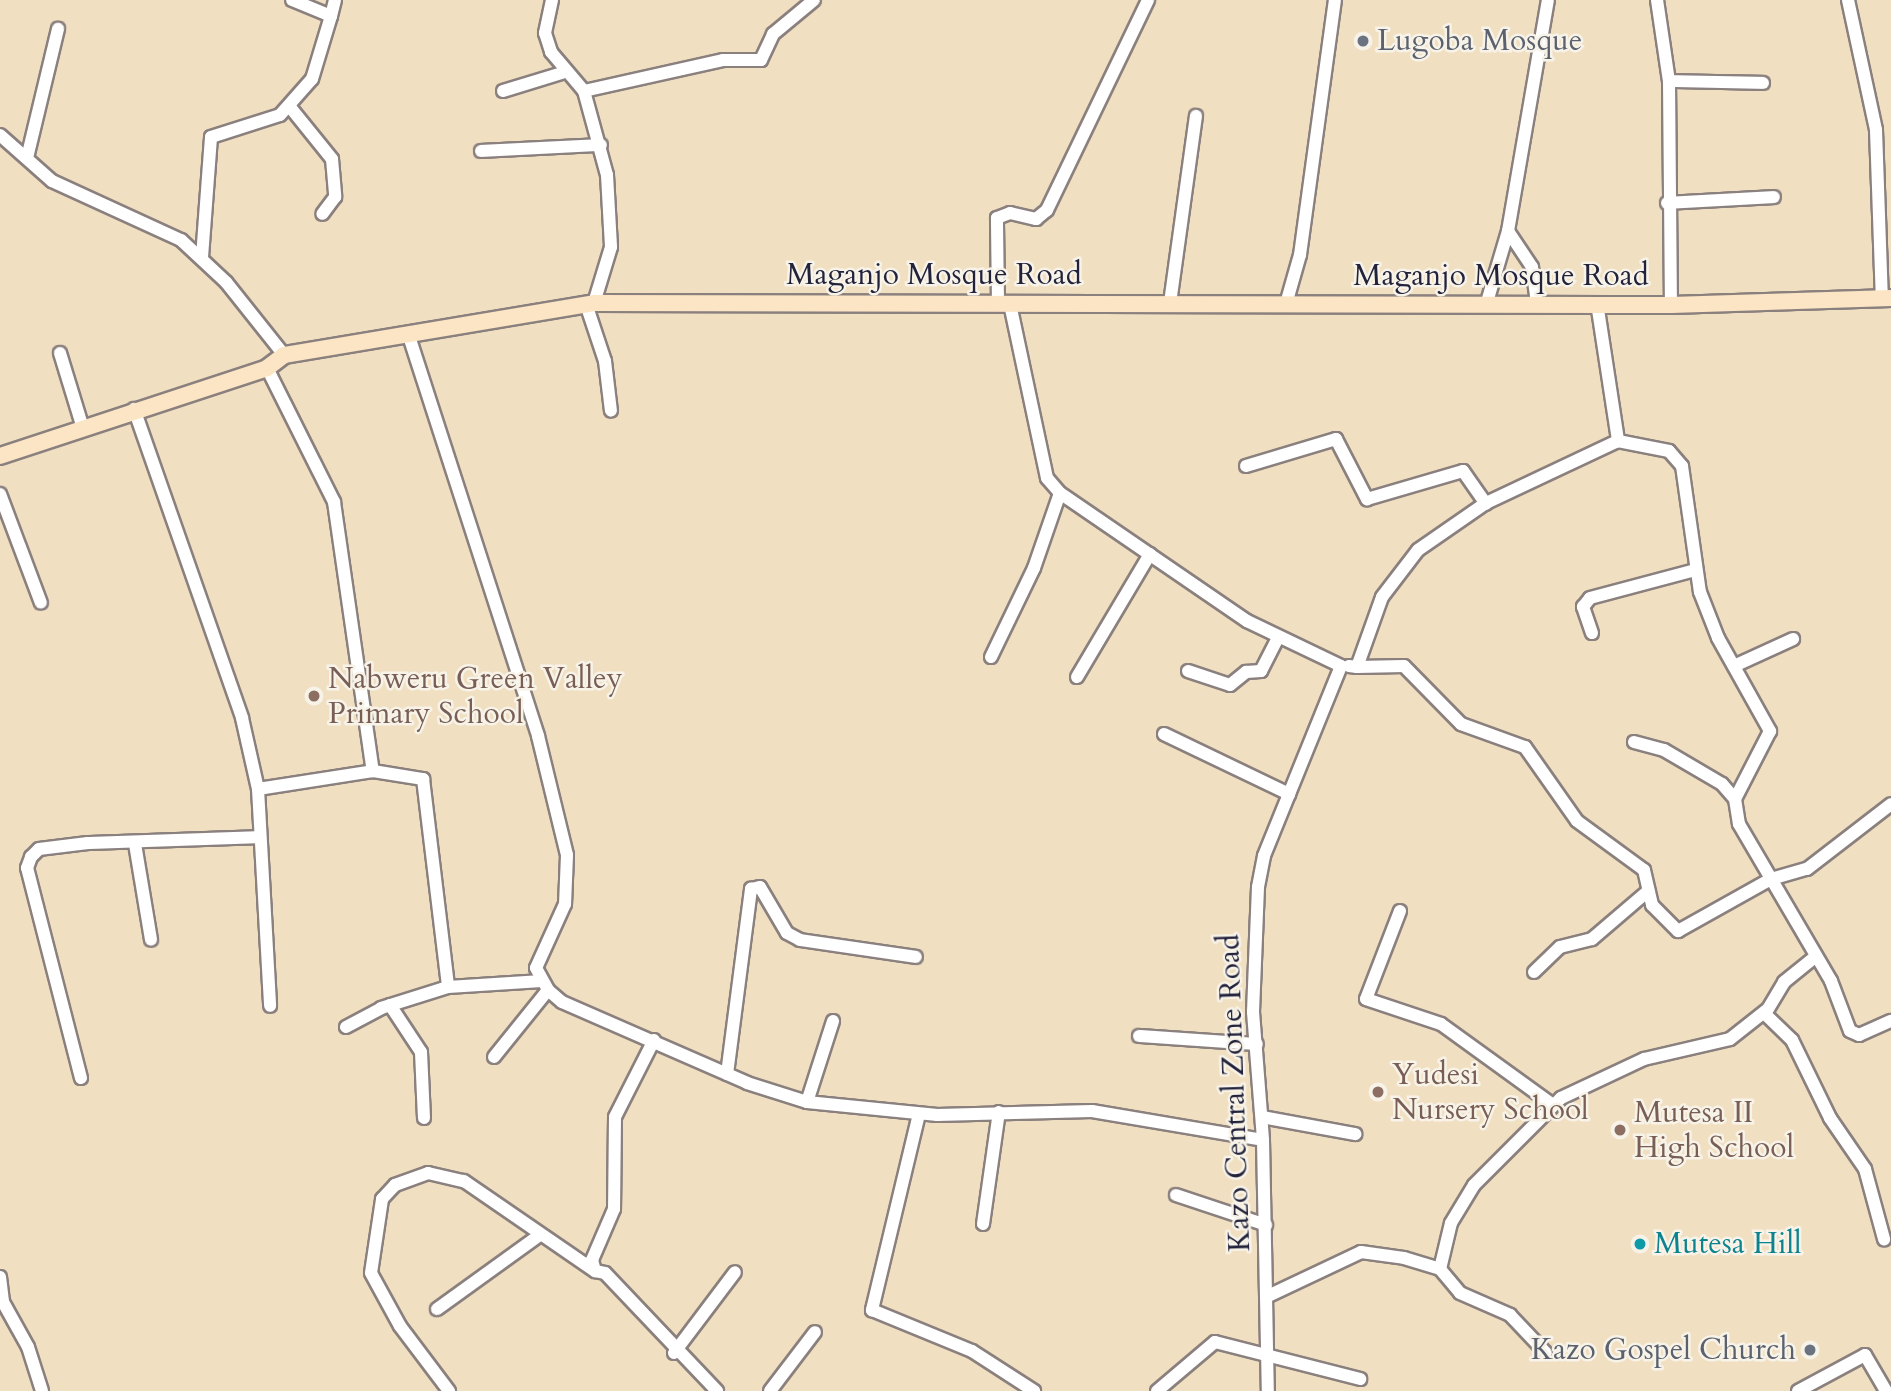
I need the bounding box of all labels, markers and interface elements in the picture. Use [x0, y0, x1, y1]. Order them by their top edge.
place label: Lugoba Mosque [1377, 23, 1582, 59]
marker: Lugoba Mosque [1355, 33, 1371, 49]
street label: Maganjo Mosque Road [786, 257, 1082, 293]
street label: Maganjo Mosque Road [1353, 258, 1649, 294]
place label: Nabweru Green Valley Primary School [328, 661, 623, 732]
marker: Nabweru Green Valley Primary School [306, 688, 322, 704]
street label: Kazo Central Zone Road [1211, 934, 1259, 1252]
place label: Yudesi Nursery School [1392, 1057, 1589, 1128]
marker: Yudesi Nursery School [1370, 1084, 1386, 1100]
place label: Mutesa II High School [1634, 1095, 1794, 1166]
marker: Mutesa II High School [1612, 1122, 1628, 1138]
place label: Mutesa Hill [1654, 1226, 1802, 1262]
marker: Mutesa Hill [1632, 1236, 1648, 1252]
place label: Kazo Gospel Church [1531, 1332, 1796, 1368]
marker: Kazo Gospel Church [1802, 1342, 1818, 1358]

